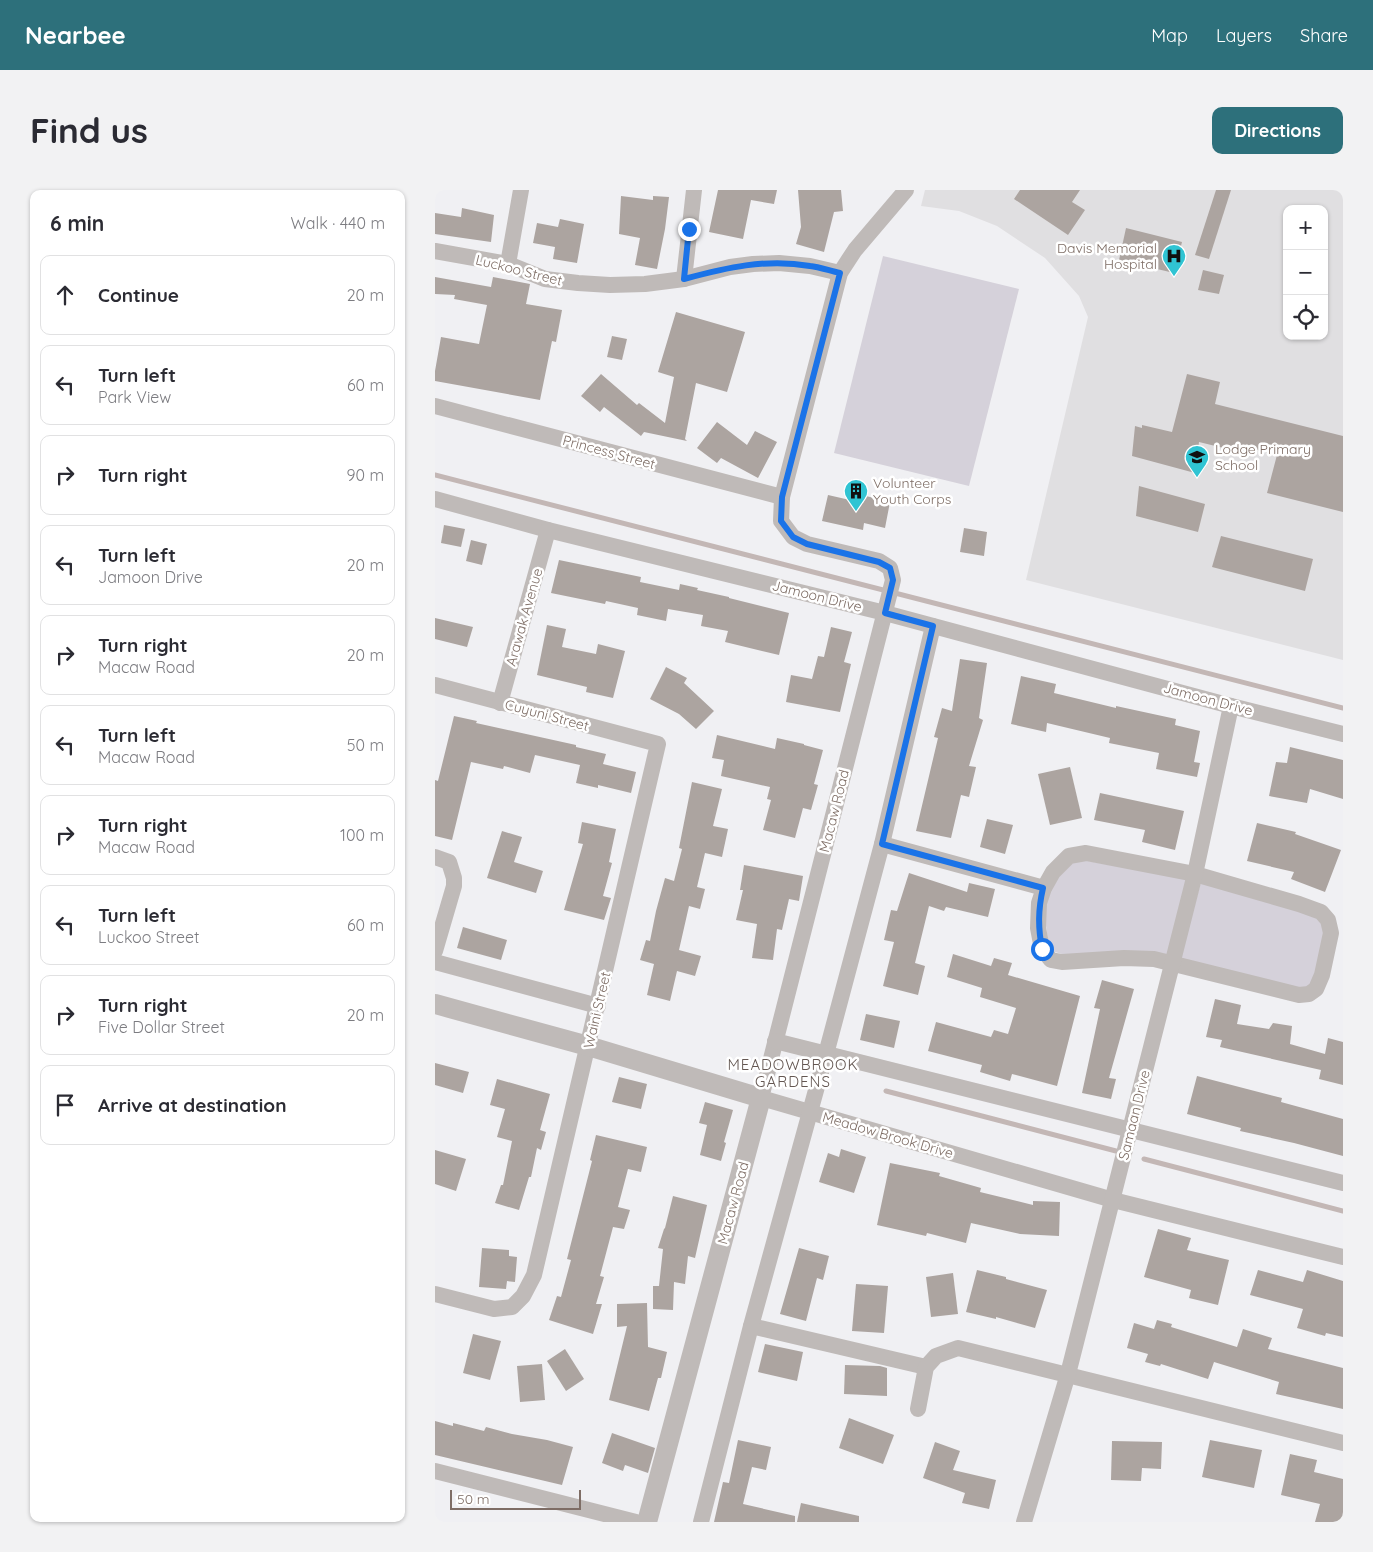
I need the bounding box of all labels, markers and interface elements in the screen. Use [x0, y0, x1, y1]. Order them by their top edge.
text: Nearbee [25, 20, 126, 50]
text: Map [1151, 24, 1188, 47]
text: Layers [1216, 24, 1272, 47]
text: Share [1300, 24, 1348, 47]
button: Directions [1212, 107, 1343, 154]
text: Find us [30, 108, 148, 152]
map controls [1283, 205, 1328, 340]
button: + [1283, 205, 1328, 250]
text: 6 min [50, 210, 104, 236]
text: Walk · 440 m [291, 213, 385, 233]
route end [678, 218, 701, 241]
place label: Davis Memorial Hospital [1057, 239, 1157, 273]
hospital icon: Davis Memorial Hospital [1161, 243, 1187, 277]
button: − [1283, 250, 1328, 295]
street label: Luckoo Street [474, 251, 565, 290]
icon: ahead [51, 281, 79, 309]
text: Continue [98, 283, 179, 307]
text: 20 m [347, 285, 384, 305]
button: locate [1283, 295, 1328, 340]
text: Turn left [98, 363, 176, 387]
icon: left [51, 371, 79, 399]
text: 60 m [347, 375, 384, 395]
text: Park View [98, 387, 171, 407]
street label: Princess Street [561, 431, 658, 473]
place label: Lodge Primary School [1215, 440, 1311, 474]
school or university icon: Lodge Primary School [1184, 444, 1210, 478]
icon: right [51, 461, 79, 489]
text: Turn right [98, 463, 187, 487]
text: 90 m [347, 465, 384, 485]
place label: Volunteer Youth Corps [873, 474, 951, 508]
building icon: Volunteer Youth Corps [843, 478, 869, 512]
text: Turn left [98, 543, 176, 567]
icon: left [51, 551, 79, 579]
text: 20 m [347, 555, 384, 575]
street label: Arawak Avenue [501, 566, 547, 668]
text: Jamoon Drive [98, 567, 203, 587]
street label: Jamoon Drive [770, 576, 864, 616]
text: Turn right [98, 633, 187, 657]
icon: right [51, 641, 79, 669]
text: 20 m [347, 645, 384, 665]
text: Macaw Road [98, 657, 195, 677]
street label: Jamoon Drive [1161, 678, 1255, 720]
street label: Cuyuni Street [503, 695, 591, 735]
text: Turn left [98, 723, 176, 747]
icon: left [51, 731, 79, 759]
text: 50 m [347, 735, 384, 755]
text: Macaw Road [98, 747, 195, 767]
street label: Macaw Road [815, 768, 853, 854]
text: Turn right [98, 813, 187, 837]
icon: right [51, 821, 79, 849]
text: 100 m [340, 825, 384, 845]
text: Macaw Road [98, 837, 195, 857]
text: Turn left [98, 903, 176, 927]
icon: left [51, 911, 79, 939]
text: 60 m [347, 915, 384, 935]
text: Luckoo Street [98, 927, 200, 947]
route start [1031, 938, 1054, 961]
street label: Waini Street [579, 970, 615, 1050]
text: Turn right [98, 993, 187, 1017]
icon: right [51, 1001, 79, 1029]
text: 20 m [347, 1005, 384, 1025]
text: Five Dollar Street [98, 1017, 225, 1037]
district label: MEADOWBROOK GARDENS [727, 1055, 859, 1091]
street label: Samaan Drive [1114, 1068, 1154, 1162]
icon: arrive [51, 1091, 79, 1119]
text: Arrive at destination [98, 1093, 287, 1117]
street label: Meadow Brook Drive [820, 1108, 956, 1162]
street label: Macaw Road [713, 1160, 753, 1246]
scale bar [450, 1487, 581, 1510]
text: 50 m [457, 1490, 490, 1508]

